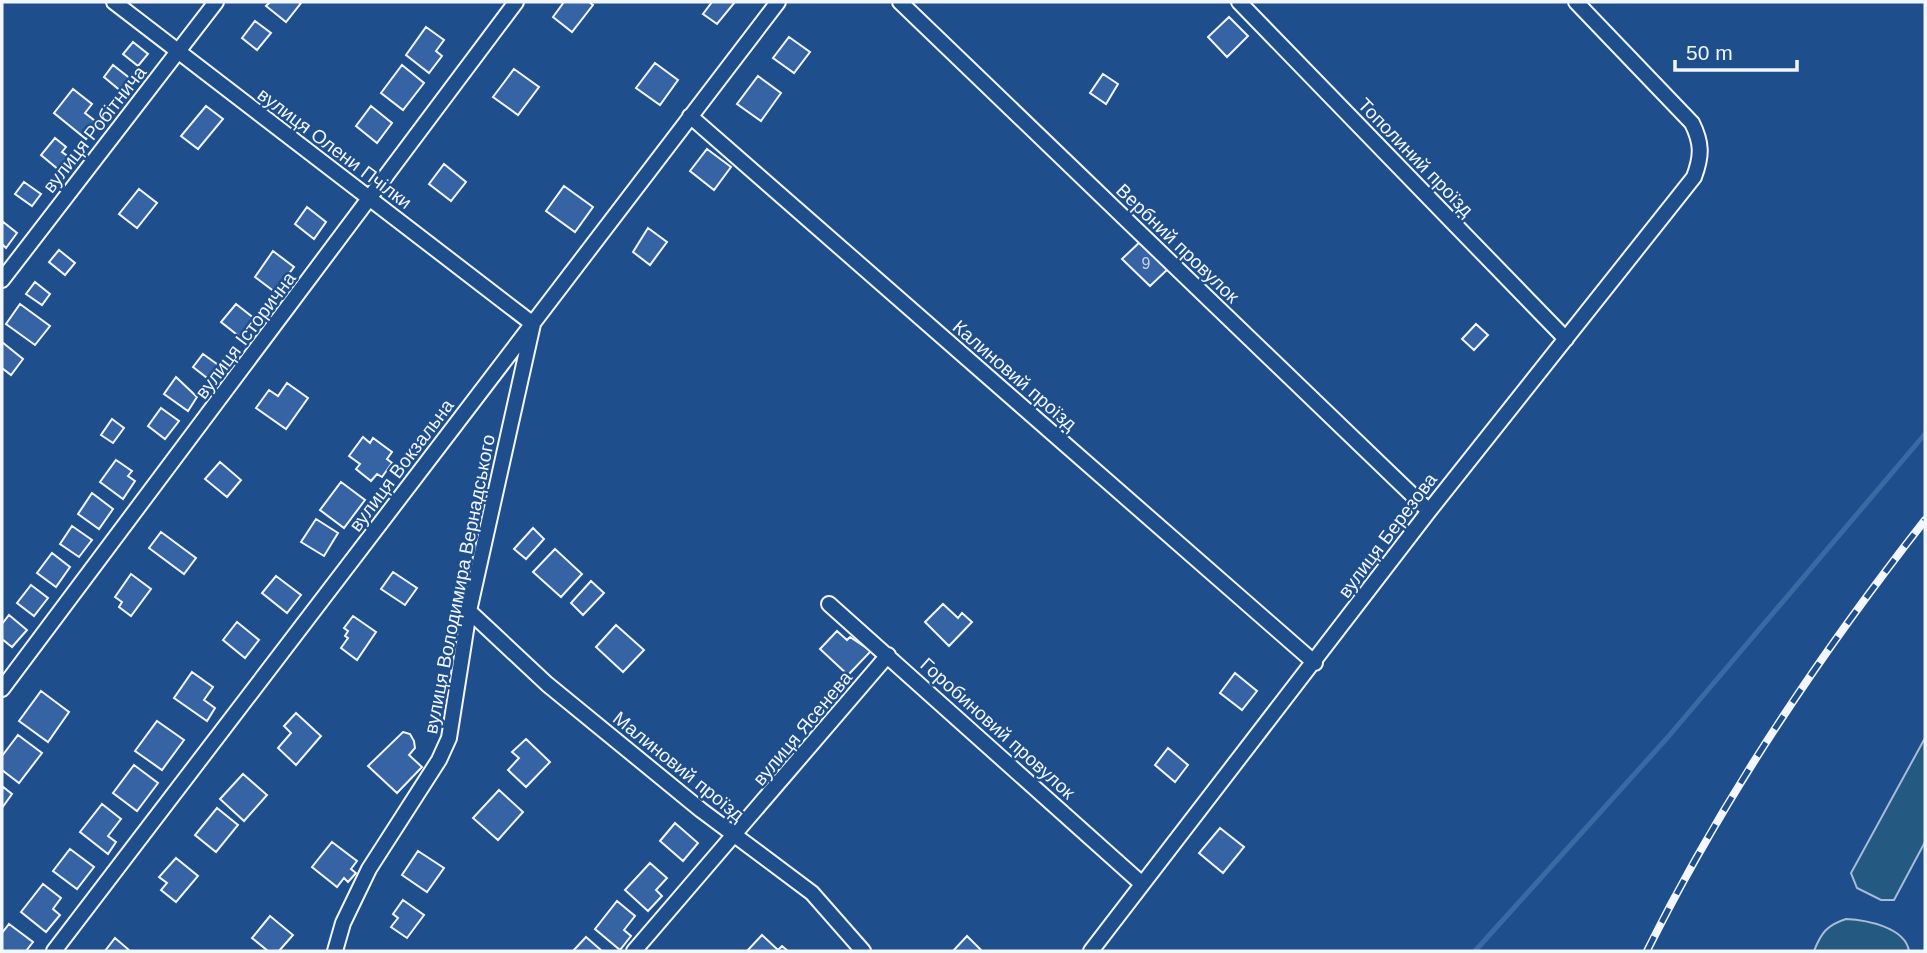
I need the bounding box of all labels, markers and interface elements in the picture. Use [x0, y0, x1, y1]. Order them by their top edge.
scale bar [1675, 28, 1798, 72]
text: 50 m [1686, 41, 1733, 64]
street label: вулиця Робітнича [38, 62, 151, 197]
street label: вулиця Олени Пчілки [254, 84, 416, 213]
street label: Тополиний проїзд [1354, 94, 1477, 221]
street label: Вербний провулок [1112, 180, 1244, 308]
house number: 9 [1142, 255, 1151, 272]
street label: вулиця Історична [191, 268, 300, 403]
street label: Калиновий проїзд [949, 316, 1081, 435]
street label: вулиця Вокзальна [345, 395, 458, 536]
street label: вулиця Володимира Вернадського [420, 433, 499, 736]
street label: вулиця Березова [1334, 469, 1441, 602]
street label: Горобиновий провулок [916, 654, 1080, 804]
street label: вулиця Ясенева [749, 667, 856, 790]
street label: Малиновий проїзд [609, 707, 748, 826]

